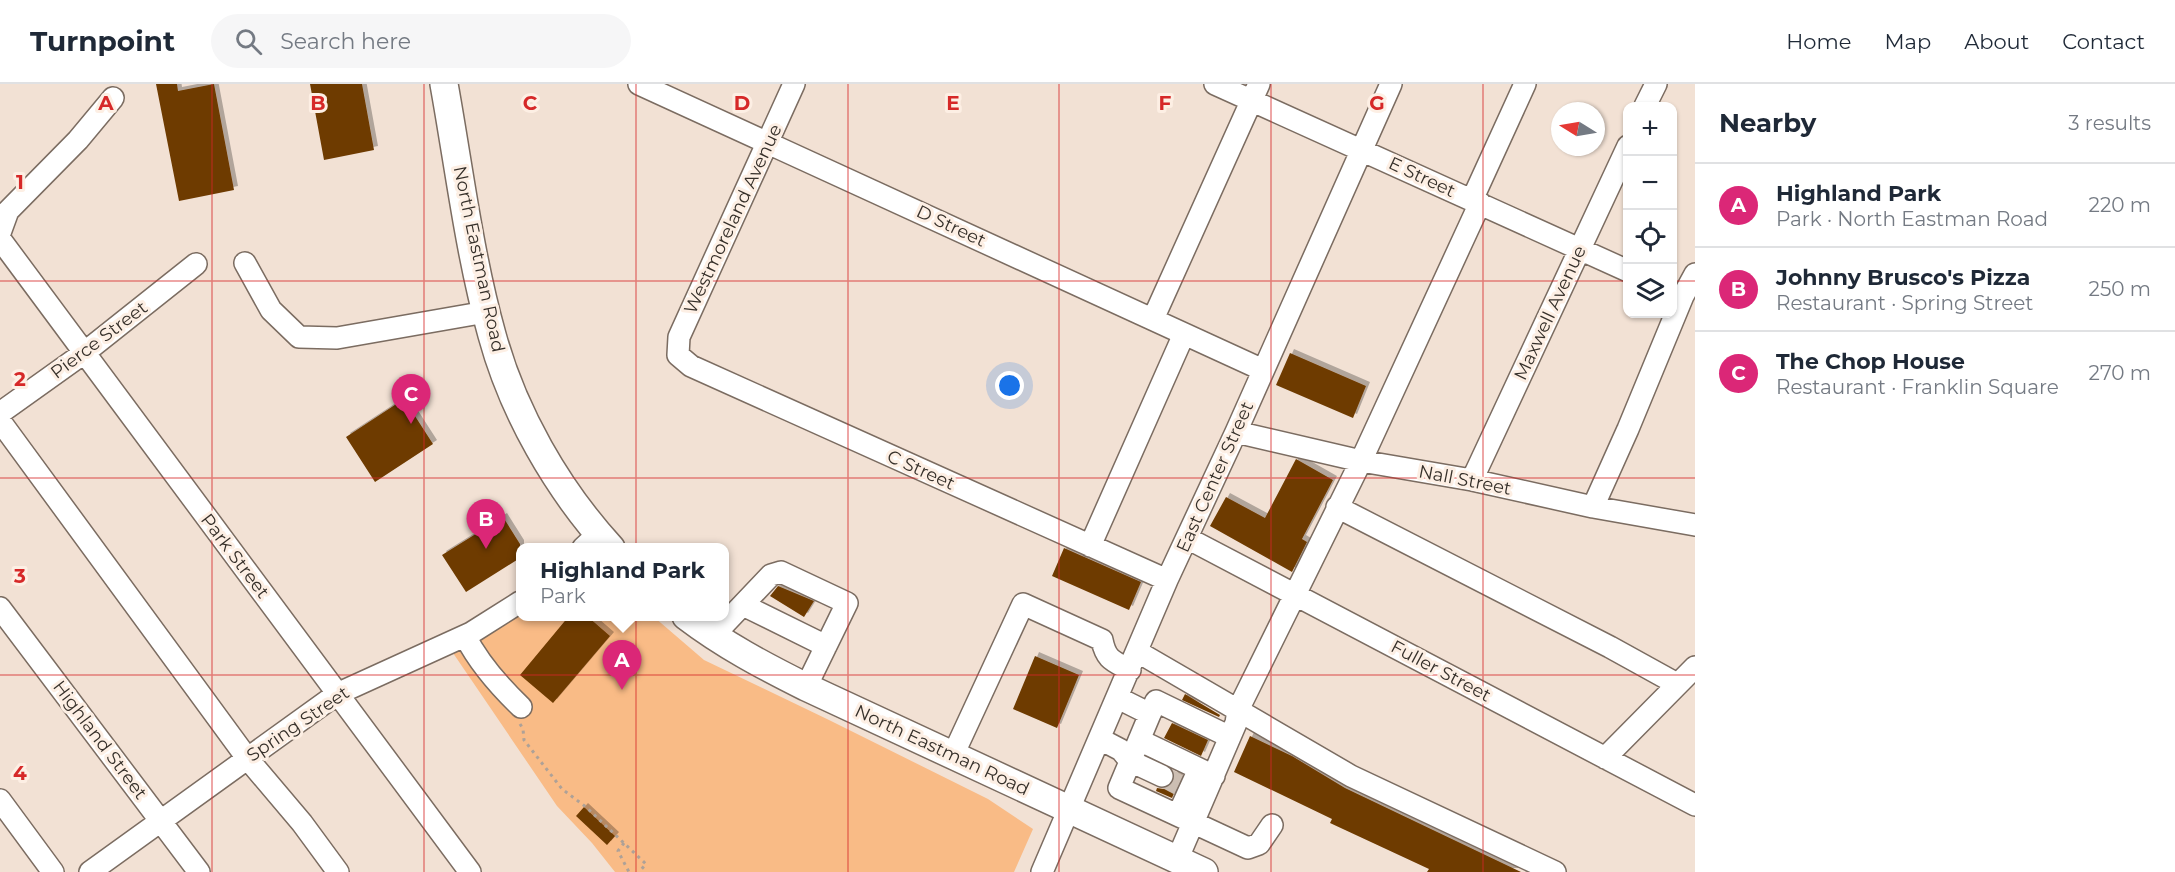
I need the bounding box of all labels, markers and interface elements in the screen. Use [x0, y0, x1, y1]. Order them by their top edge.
search box [211, 14, 631, 68]
text: Turnpoint [30, 24, 175, 58]
icon: search [232, 25, 265, 58]
text: Search here [280, 28, 411, 55]
text: Home [1786, 29, 1851, 54]
text: Map [1884, 29, 1931, 54]
text: About [1964, 29, 2029, 54]
text: Contact [2062, 29, 2145, 54]
text: A [97, 91, 114, 115]
text: B [310, 91, 326, 115]
text: C [523, 91, 538, 115]
text: D [734, 91, 750, 115]
text: E [946, 91, 960, 115]
text: F [1159, 91, 1172, 115]
text: G [1369, 91, 1385, 115]
north arrow [1551, 102, 1605, 156]
map controls [1623, 102, 1677, 318]
button: + [1623, 102, 1677, 156]
text: Nearby [1719, 107, 1816, 139]
text: 3 results [2068, 111, 2151, 135]
street label: Westmoreland Avenue [679, 121, 787, 317]
street label: E Street [1385, 152, 1459, 202]
button: − [1623, 156, 1677, 210]
street label: North Eastman Road [449, 164, 509, 354]
text: 1 [16, 170, 24, 194]
text: Highland Park [1776, 180, 1941, 207]
text: A [1731, 193, 1746, 217]
text: 220 m [2089, 193, 2151, 217]
street label: D Street [913, 200, 989, 252]
text: Park · North Eastman Road [1776, 207, 2048, 231]
button: locate [1623, 210, 1677, 264]
street label: Maxwell Avenue [1509, 242, 1591, 384]
button: layers [1623, 264, 1677, 318]
text: Johnny Brusco's Pizza [1776, 264, 2030, 291]
text: B [1731, 277, 1746, 301]
text: 250 m [2089, 277, 2151, 301]
text: Restaurant · Spring Street [1776, 291, 2033, 315]
street label: Pierce Street [46, 296, 152, 384]
text: The Chop House [1776, 348, 1965, 375]
text: C [1731, 361, 1746, 385]
text: 270 m [2089, 361, 2151, 385]
text: 2 [14, 367, 26, 391]
your location [995, 371, 1024, 400]
pin: C [392, 374, 430, 424]
text: Restaurant · Franklin Square [1776, 375, 2059, 399]
street label: East Center Street [1172, 398, 1258, 556]
street label: C Street [884, 445, 958, 495]
street label: Nall Street [1417, 460, 1513, 500]
pin: B [466, 500, 506, 549]
street label: Park Street [196, 509, 274, 603]
popup [516, 543, 729, 621]
text: Highland Park [540, 557, 705, 584]
text: 3 [13, 564, 26, 588]
text: Park [540, 584, 586, 608]
street label: Fuller Street [1387, 635, 1495, 707]
pin: A [602, 640, 642, 690]
street label: Highland Street [48, 676, 152, 804]
street label: Spring Street [243, 682, 353, 766]
street label: North Eastman Road [851, 700, 1033, 800]
text: 4 [13, 761, 27, 785]

